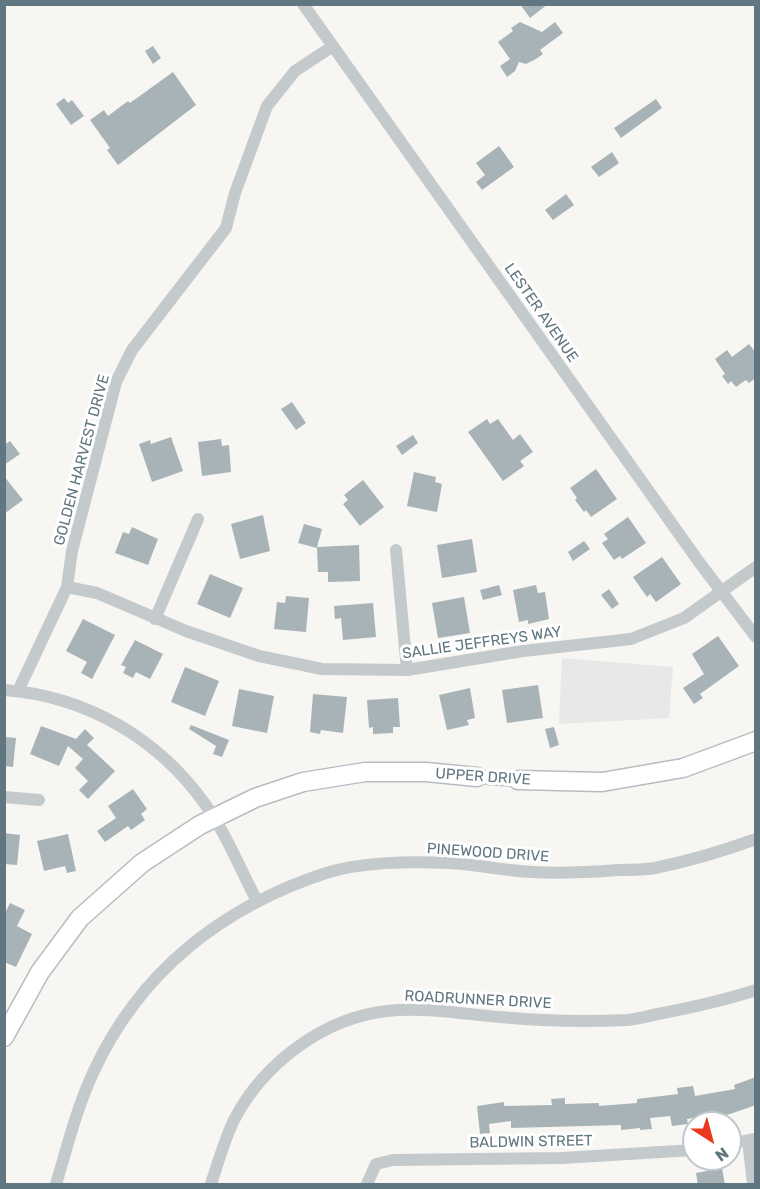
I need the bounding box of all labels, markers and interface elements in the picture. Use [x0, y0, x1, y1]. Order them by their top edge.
street label: LESTER AVENUE [500, 260, 582, 366]
street label: GOLDEN HARVEST DRIVE [50, 373, 114, 547]
street label: SALLIE JEFFREYS WAY [401, 623, 563, 663]
street label: UPPER DRIVE [435, 765, 531, 789]
street label: PINEWOOD DRIVE [426, 840, 550, 866]
street label: ROADRUNNER DRIVE [404, 987, 552, 1013]
north arrow [682, 1111, 742, 1171]
street label: BALDWIN STREET [469, 1132, 593, 1152]
text: N [711, 1143, 732, 1165]

